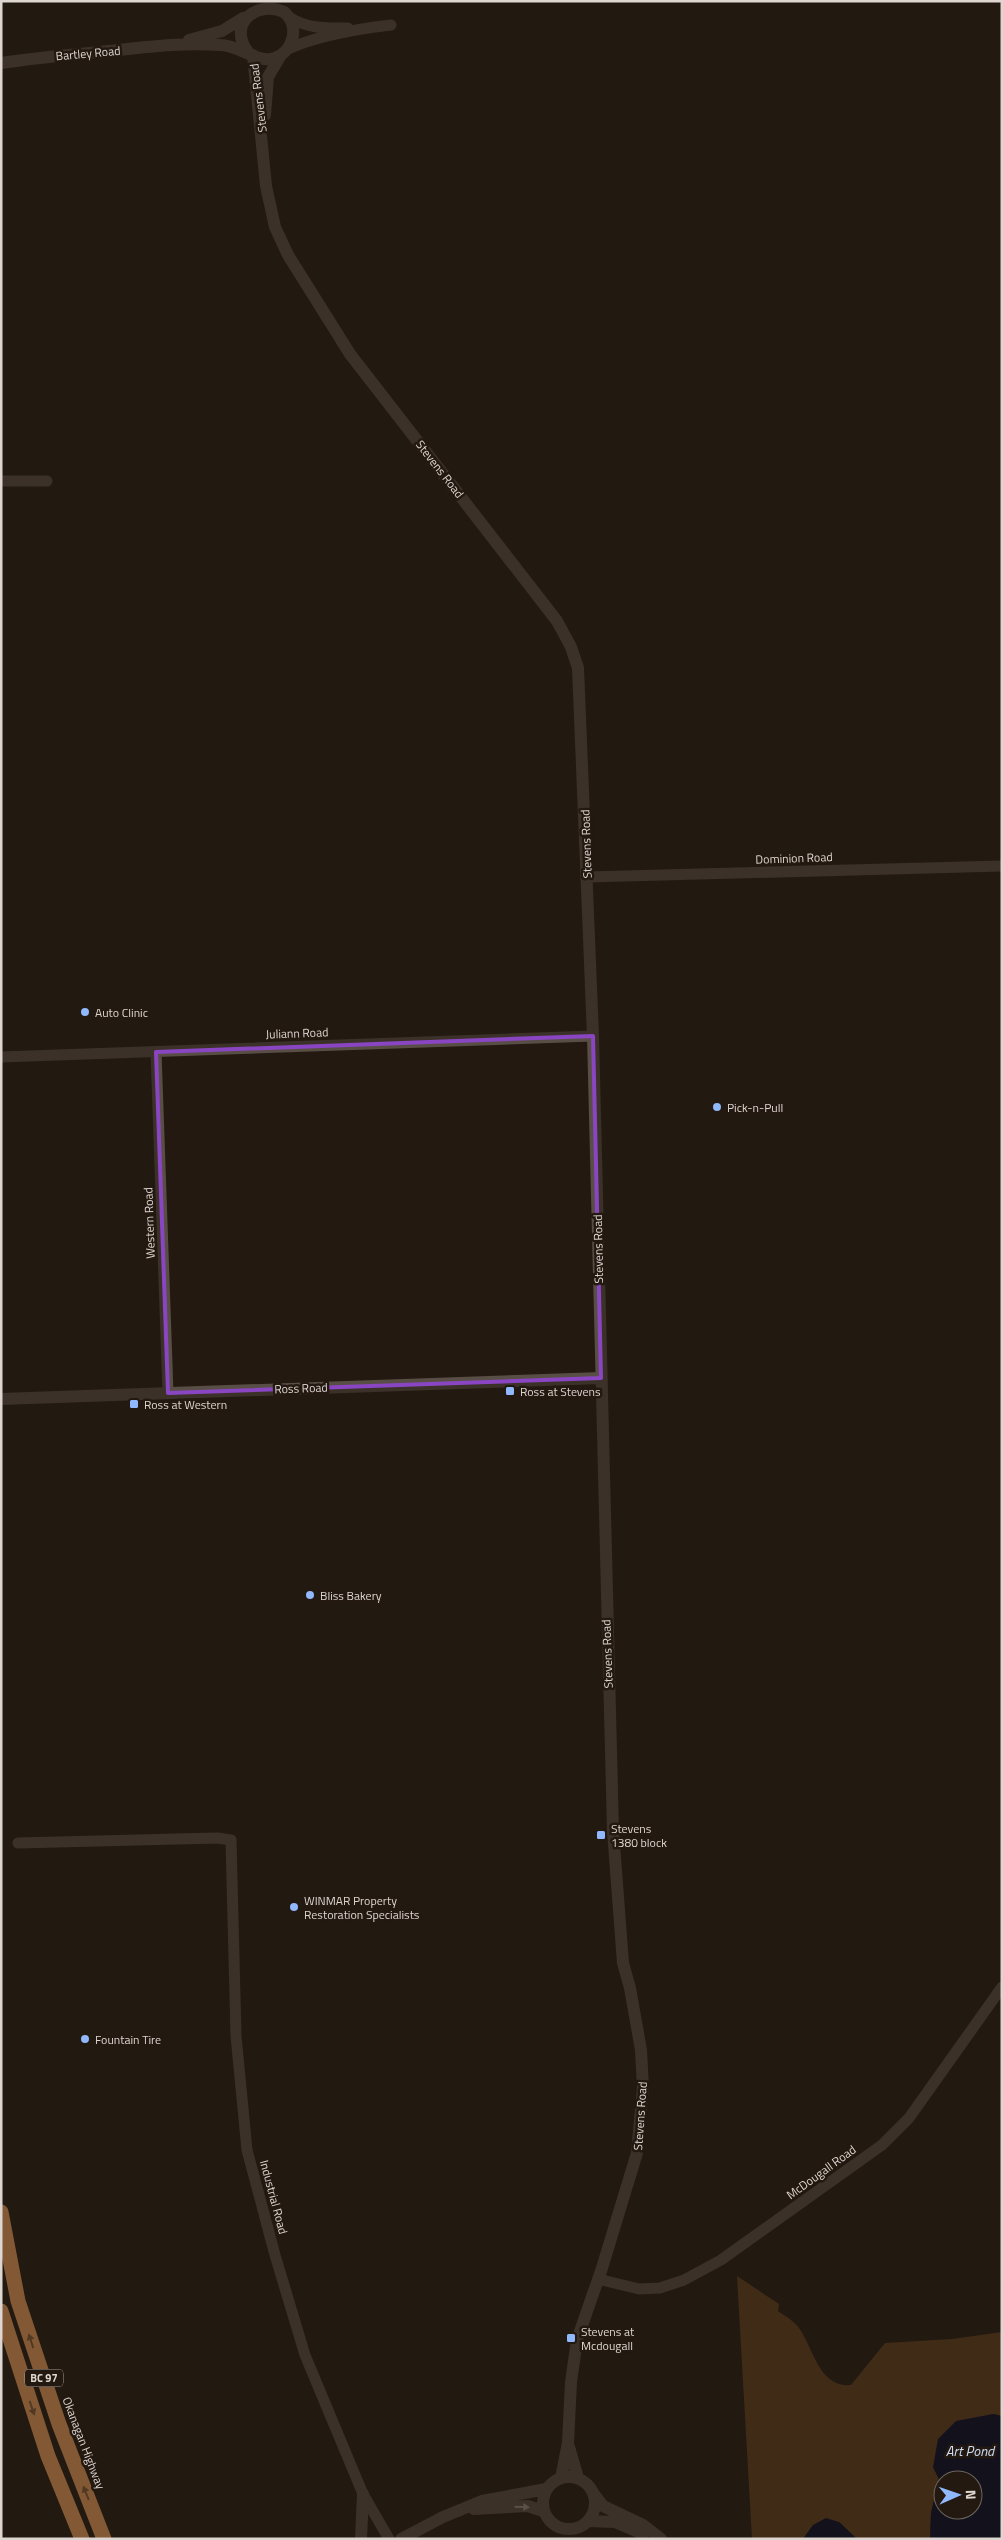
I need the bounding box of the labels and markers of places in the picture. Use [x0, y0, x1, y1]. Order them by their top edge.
place label: Auto Clinic [95, 1003, 148, 1022]
marker: Auto Clinic [79, 1006, 91, 1018]
place label: Pick-n-Pull [727, 1098, 783, 1117]
marker: Pick-n-Pull [711, 1101, 723, 1113]
place label: Ross at Stevens [520, 1382, 601, 1401]
marker: Ross at Stevens [504, 1385, 516, 1397]
place label: Ross at Western [144, 1395, 227, 1414]
marker: Ross at Western [128, 1398, 140, 1410]
place label: Bliss Bakery [320, 1586, 382, 1605]
marker: Bliss Bakery [304, 1589, 316, 1601]
place label: Stevens 1380 block [611, 1819, 667, 1852]
marker: Stevens 1380 block [595, 1829, 607, 1841]
place label: WINMAR Property Restoration Specialists [304, 1891, 420, 1924]
marker: WINMAR Property Restoration Specialists [288, 1901, 300, 1913]
place label: Fountain Tire [95, 2030, 161, 2049]
marker: Fountain Tire [79, 2033, 91, 2045]
place label: Stevens at Mcdougall [581, 2322, 635, 2355]
marker: Stevens at Mcdougall [565, 2332, 577, 2344]

